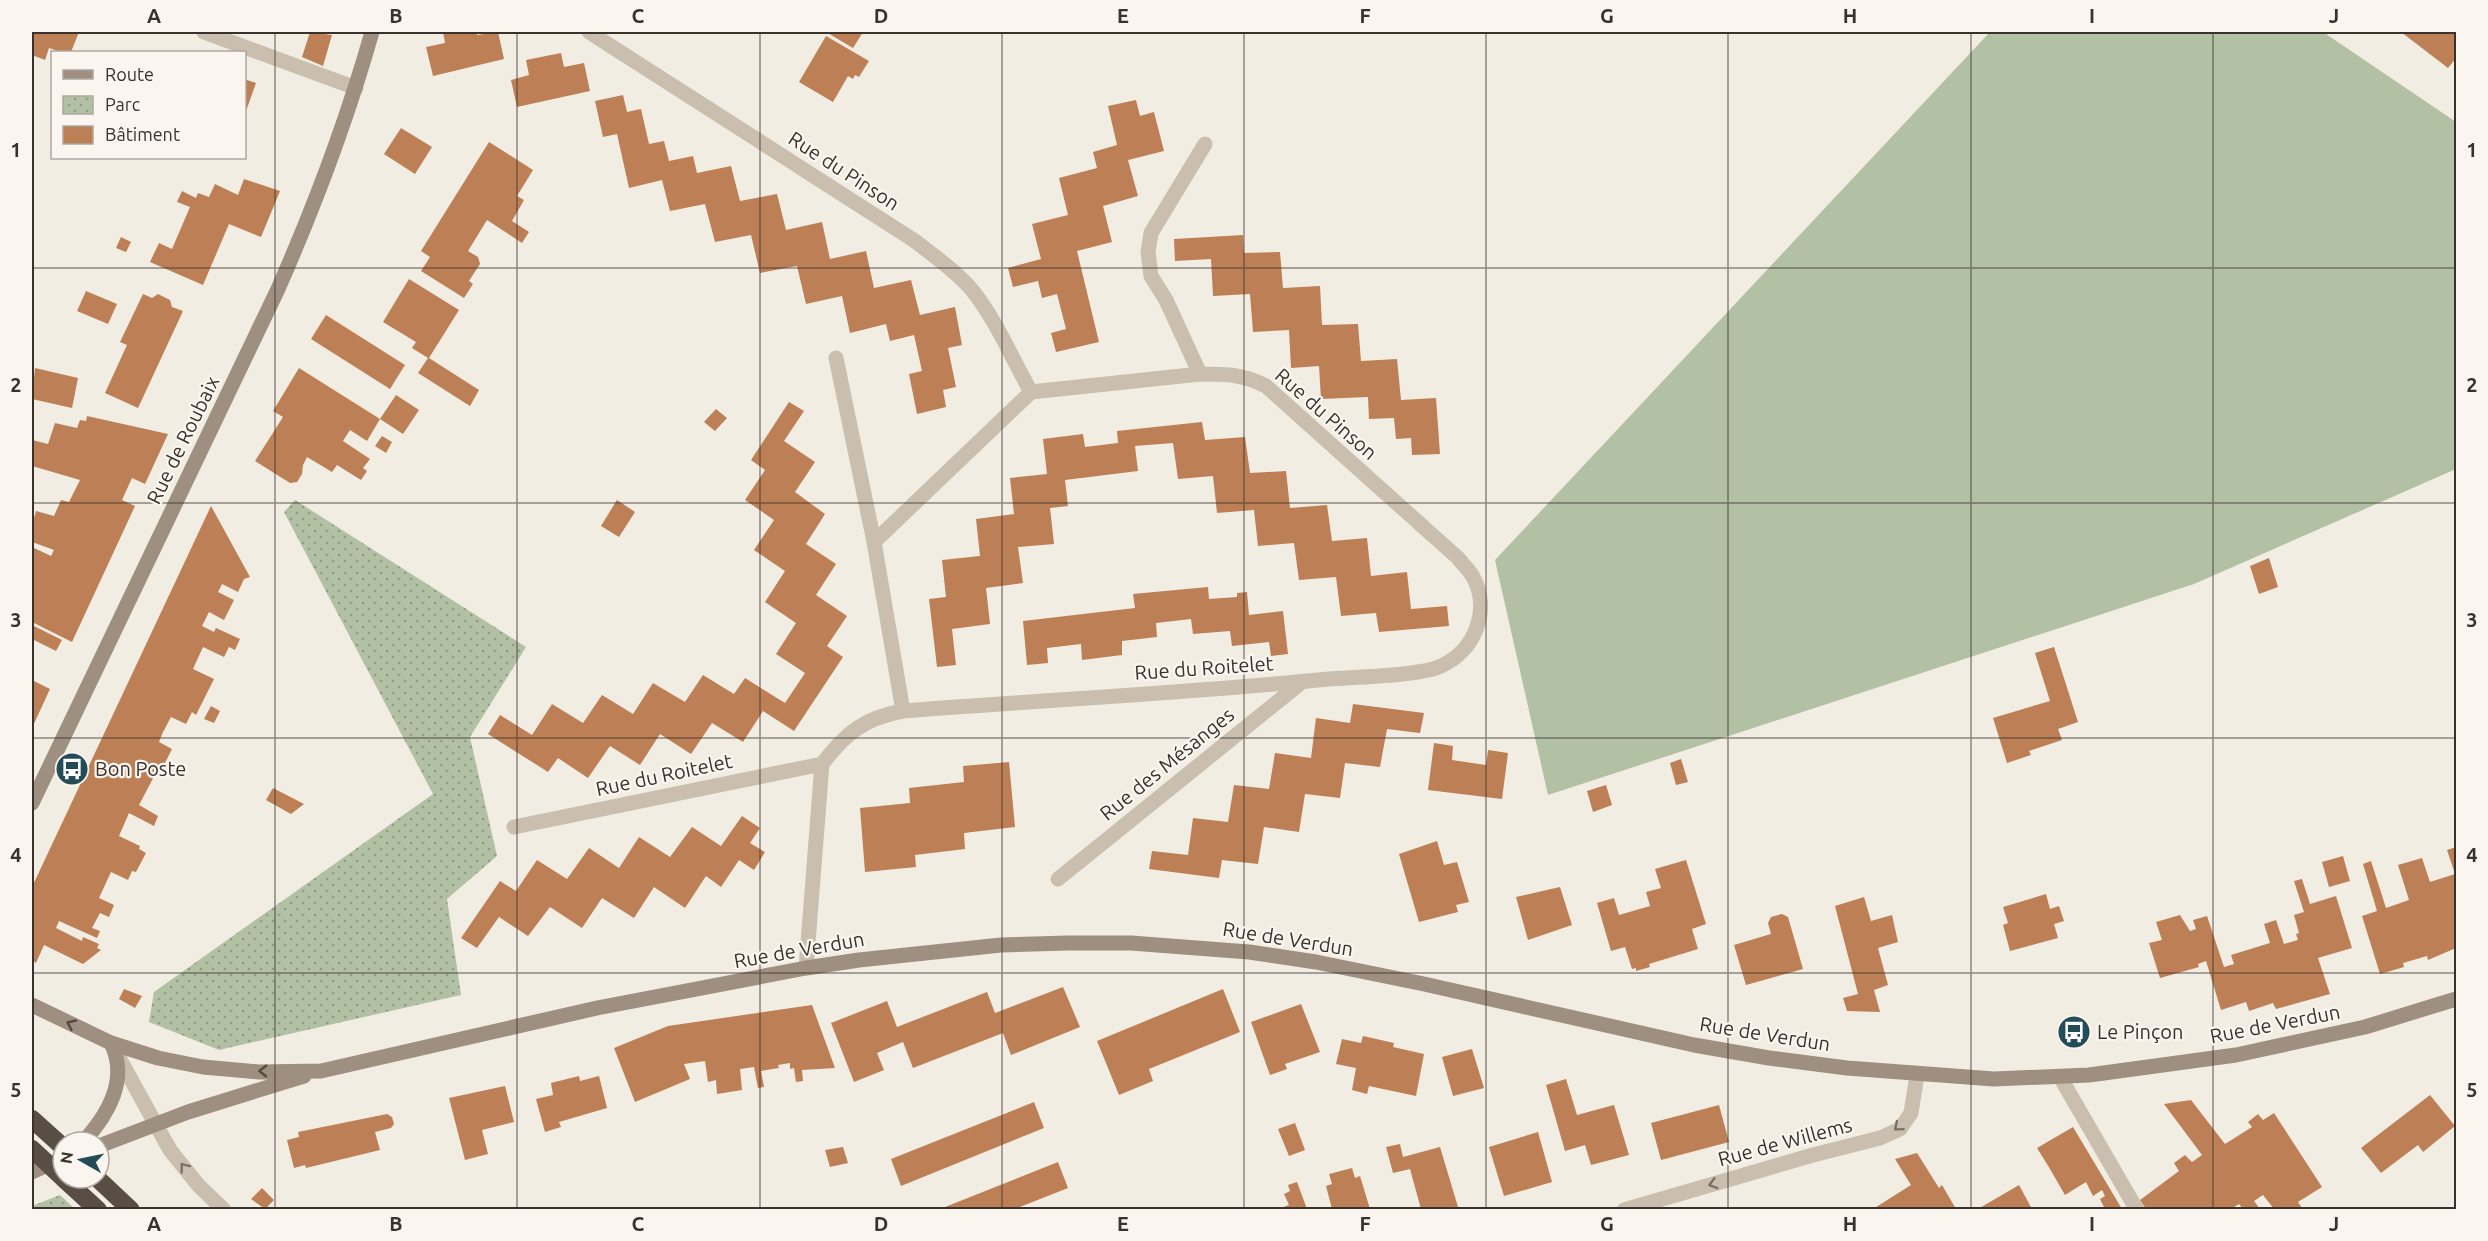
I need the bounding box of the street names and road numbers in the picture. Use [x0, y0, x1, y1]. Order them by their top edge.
street label: Rue du Pinson [785, 126, 904, 215]
street label: Rue du Pinson [1271, 363, 1382, 464]
street label: Rue de Roubaix [142, 372, 223, 507]
street label: Rue du Roitelet [1134, 651, 1274, 684]
street label: Rue des Mésanges [1095, 703, 1238, 825]
street label: Rue du Roitelet [593, 749, 734, 800]
street label: Rue de Verdun [1221, 917, 1355, 960]
street label: Rue de Verdun [732, 927, 866, 972]
street label: Rue de Verdun [2208, 1000, 2342, 1047]
street label: Rue de Verdun [1698, 1012, 1832, 1055]
street label: Rue de Willems [1715, 1113, 1855, 1170]

